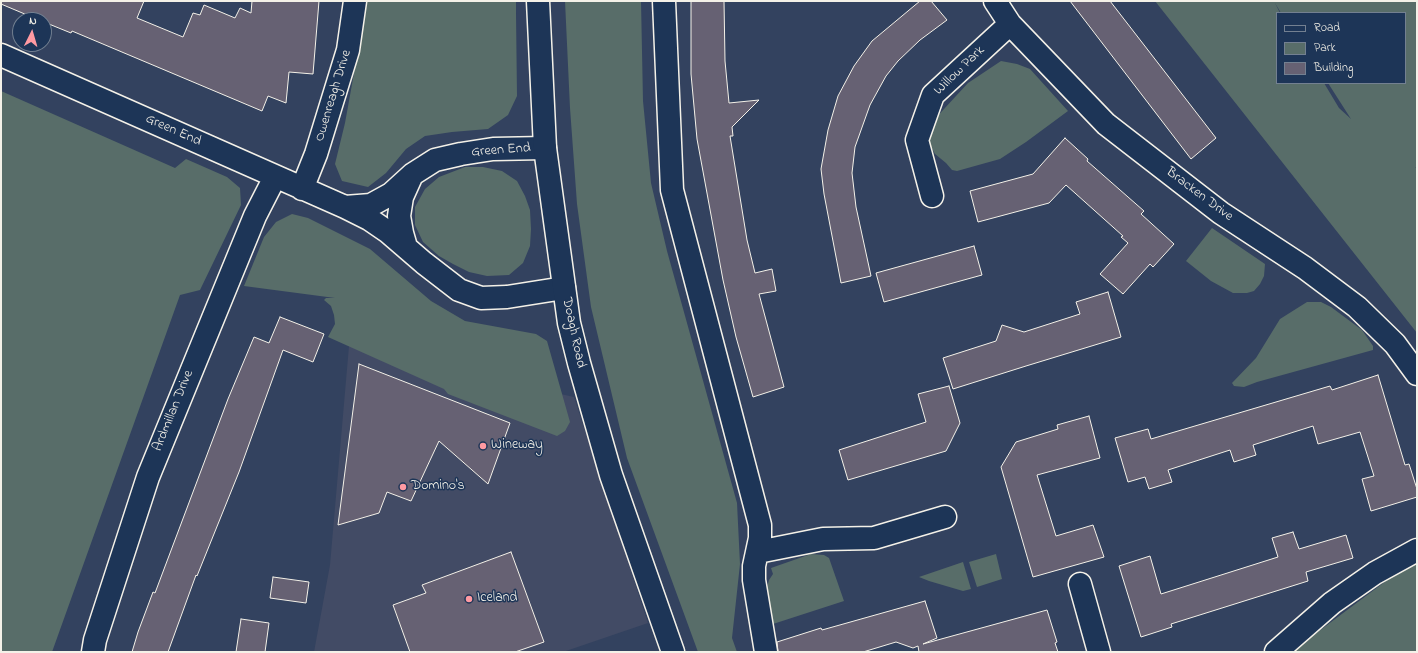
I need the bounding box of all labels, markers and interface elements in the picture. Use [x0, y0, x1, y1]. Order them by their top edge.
north arrow [12, 12, 52, 52]
legend [1276, 12, 1406, 84]
text: N [29, 13, 37, 29]
text: Road [1314, 19, 1340, 37]
text: Park [1314, 39, 1336, 57]
street label: Willow Park [931, 43, 989, 99]
street label: Owenreagh Drive [312, 48, 356, 144]
text: Building [1314, 59, 1353, 77]
street label: Green End [142, 111, 204, 151]
street label: Green End [471, 141, 531, 161]
street label: Bracken Drive [1162, 164, 1236, 226]
street label: Doagh Road [557, 296, 589, 370]
street label: Ardmillan Drive [150, 368, 198, 454]
place label: Wineway [491, 438, 543, 454]
marker: Wineway [478, 441, 488, 451]
place label: Domino's [411, 479, 465, 495]
marker: Domino's [398, 482, 408, 492]
place label: Iceland [477, 591, 517, 607]
marker: Iceland [464, 594, 474, 604]

